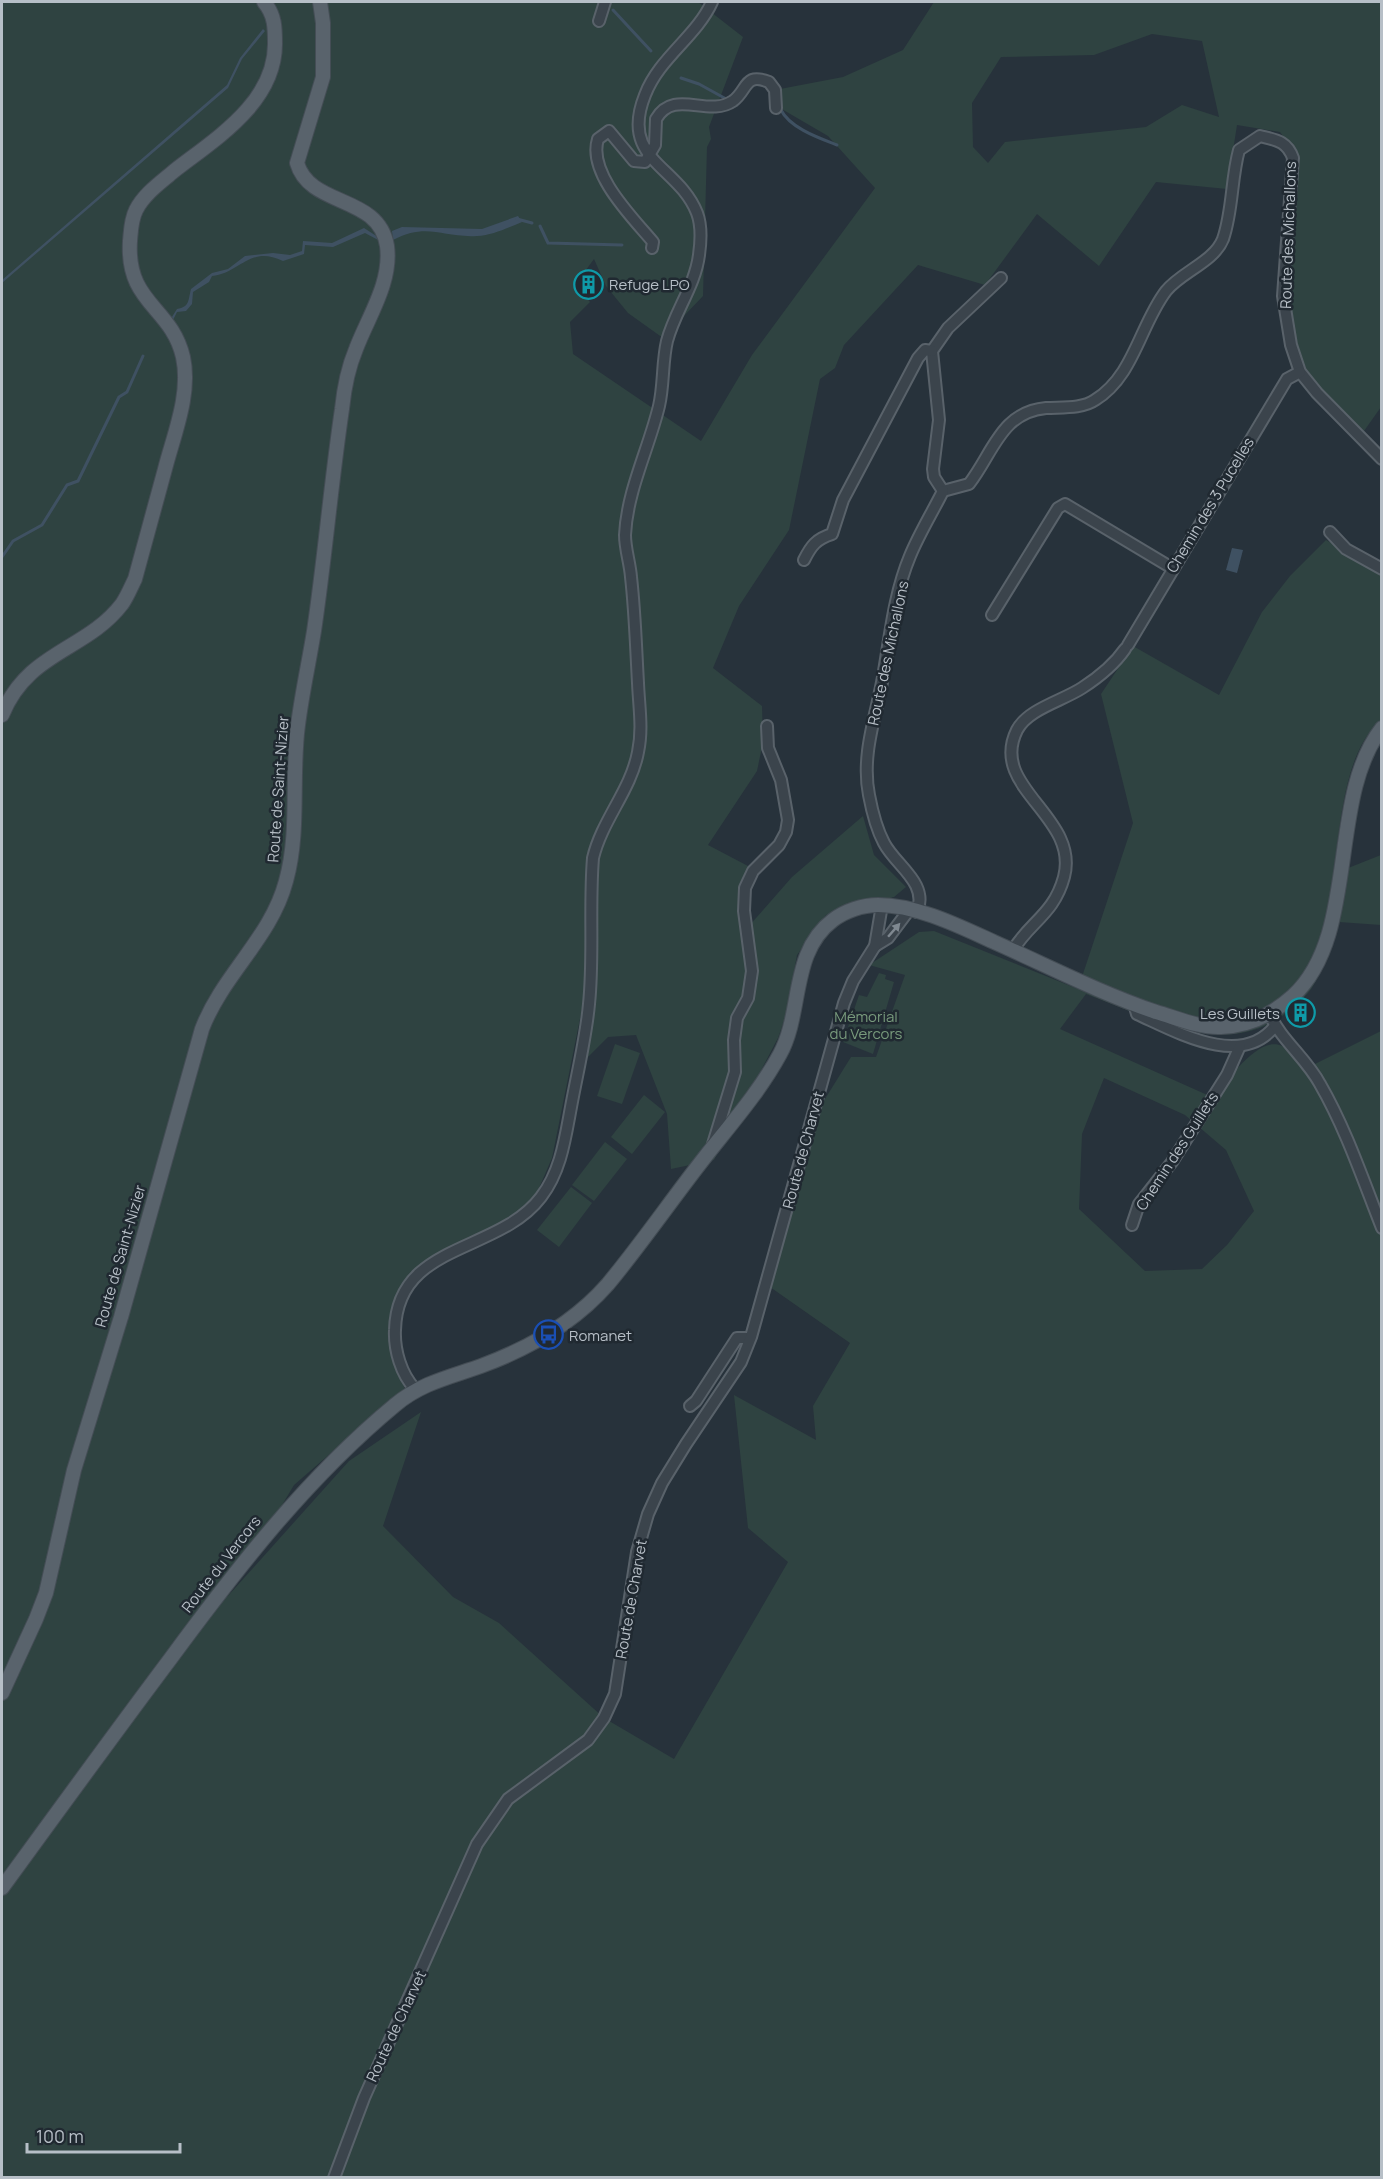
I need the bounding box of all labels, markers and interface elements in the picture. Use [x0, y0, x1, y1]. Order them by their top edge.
street label: Route des Michallons [1275, 161, 1301, 309]
building icon: Refuge LPO [572, 268, 604, 300]
place label: Refuge LPO [609, 274, 690, 295]
street label: Chemin des 3 Pucelles [1161, 433, 1259, 577]
street label: Route des Michallons [862, 579, 914, 727]
street label: Route de Saint-Nizier [262, 714, 294, 863]
one-way arrow [887, 923, 900, 938]
building icon: Les Guillets [1285, 997, 1317, 1029]
place label: Les Guillets [1200, 1003, 1280, 1024]
park label: Mémorial du Vercors [830, 1006, 903, 1044]
street label: Chemin des Guillets [1131, 1088, 1223, 1214]
street label: Route de Charvet [777, 1089, 829, 1211]
street label: Route de Saint-Nizier [90, 1182, 151, 1330]
bus stop icon: Romanet [532, 1319, 564, 1351]
place label: Romanet [569, 1325, 632, 1346]
street label: Route du Vercors [177, 1511, 266, 1617]
street label: Route de Charvet [610, 1538, 652, 1660]
street label: Route de Charvet [361, 1967, 431, 2085]
scale bar [27, 2116, 180, 2154]
text: 100 m [36, 2124, 84, 2148]

